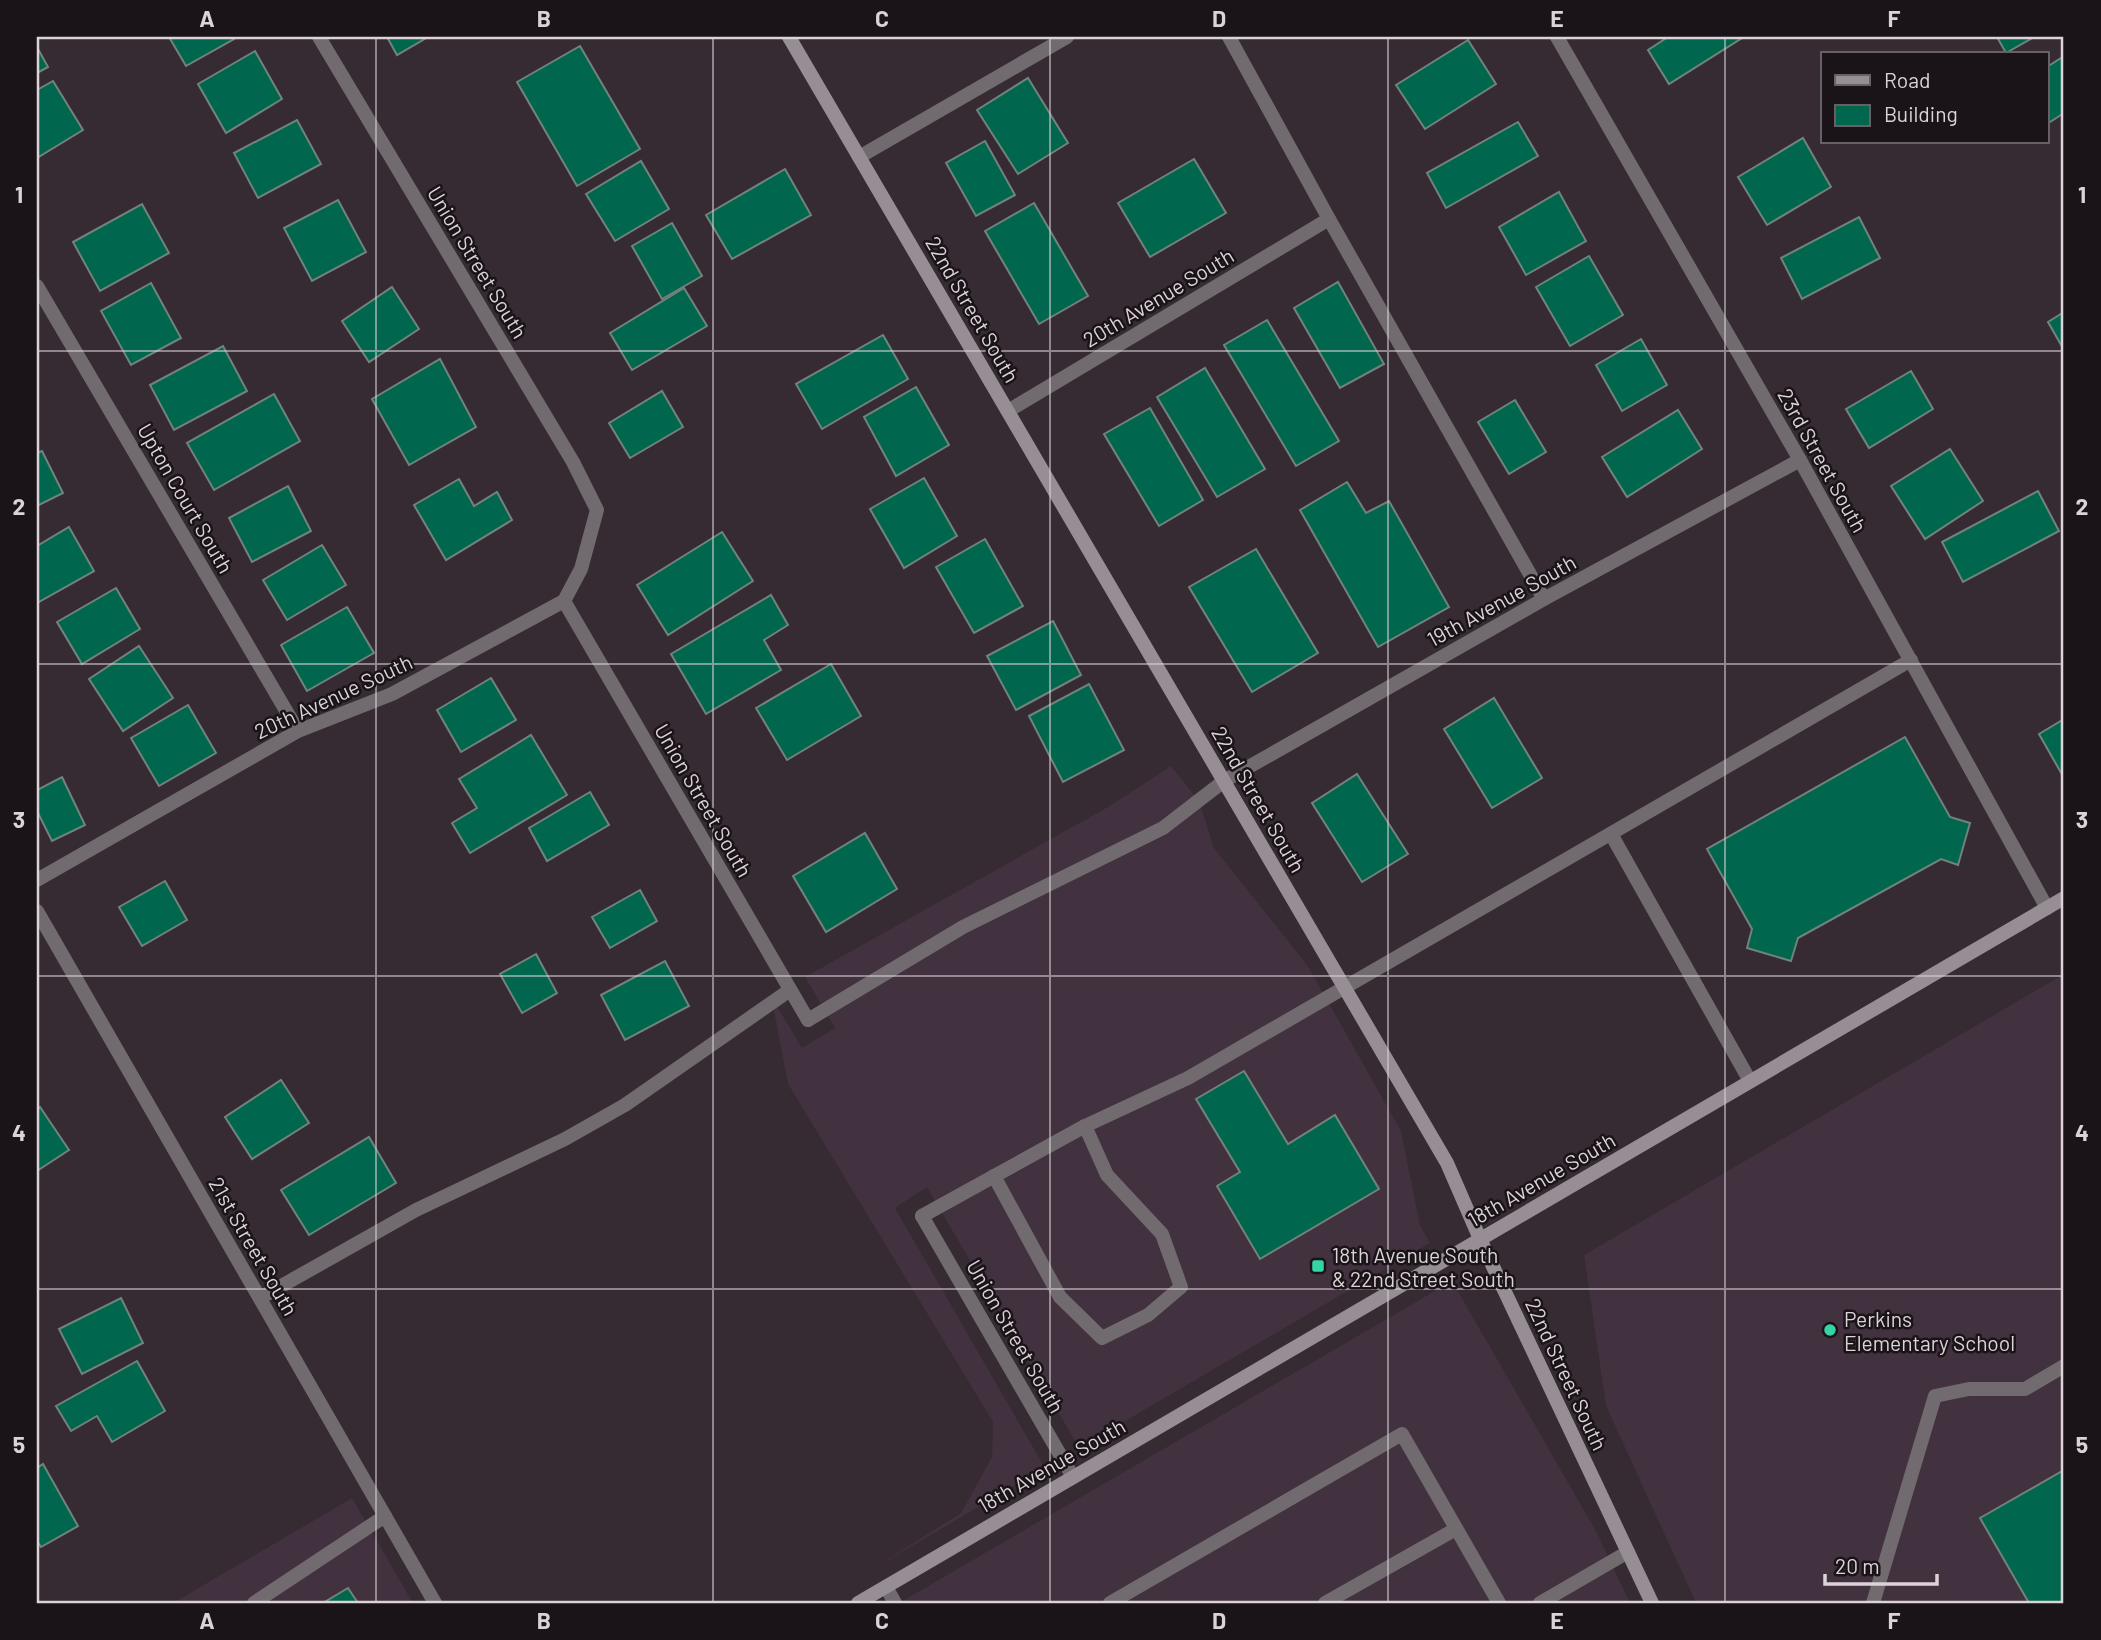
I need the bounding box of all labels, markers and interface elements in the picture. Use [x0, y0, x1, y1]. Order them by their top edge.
text: A [199, 4, 215, 32]
text: B [537, 4, 551, 32]
text: C [875, 4, 889, 32]
text: D [1212, 4, 1226, 32]
text: E [1550, 4, 1564, 32]
text: F [1888, 4, 1901, 32]
legend [1821, 52, 2048, 144]
text: Road [1884, 67, 1930, 92]
text: Building [1884, 101, 1958, 126]
text: 1 [15, 180, 23, 208]
text: 1 [2078, 180, 2086, 208]
street label: Union Street South [423, 182, 533, 342]
street label: 22nd Street South [921, 231, 1025, 387]
street label: 20th Avenue South [1078, 242, 1238, 352]
street label: 23rd Street South [1773, 384, 1873, 536]
street label: Upton Court South [133, 419, 239, 577]
text: 2 [13, 492, 25, 520]
text: 2 [2076, 492, 2088, 520]
street label: 19th Avenue South [1422, 549, 1580, 651]
street label: 20th Avenue South [250, 649, 416, 743]
street label: Union Street South [650, 719, 758, 881]
street label: 22nd Street South [1207, 721, 1311, 877]
text: 3 [13, 805, 25, 833]
text: 3 [2076, 805, 2088, 833]
text: 4 [12, 1118, 26, 1146]
text: 4 [2075, 1118, 2089, 1146]
street label: 18th Avenue South [1463, 1127, 1619, 1231]
street label: 21st Street South [204, 1172, 304, 1320]
place label: 18th Avenue South & 22nd Street South [1332, 1242, 1515, 1291]
street label: Union Street South [962, 1255, 1070, 1417]
marker: 18th Avenue South & 22nd Street South [1310, 1258, 1326, 1274]
street label: 22nd Street South [1521, 1294, 1613, 1454]
place label: Perkins Elementary School [1844, 1306, 2015, 1355]
marker: Perkins Elementary School [1822, 1322, 1838, 1338]
street label: 18th Avenue South [973, 1413, 1129, 1517]
text: 5 [13, 1430, 25, 1458]
text: 5 [2076, 1430, 2088, 1458]
scale bar [1825, 1542, 1937, 1586]
text: 20 m [1835, 1553, 1880, 1578]
text: A [199, 1606, 215, 1634]
text: B [537, 1606, 551, 1634]
text: C [875, 1606, 889, 1634]
text: D [1212, 1606, 1226, 1634]
text: E [1550, 1606, 1564, 1634]
text: F [1888, 1606, 1901, 1634]

